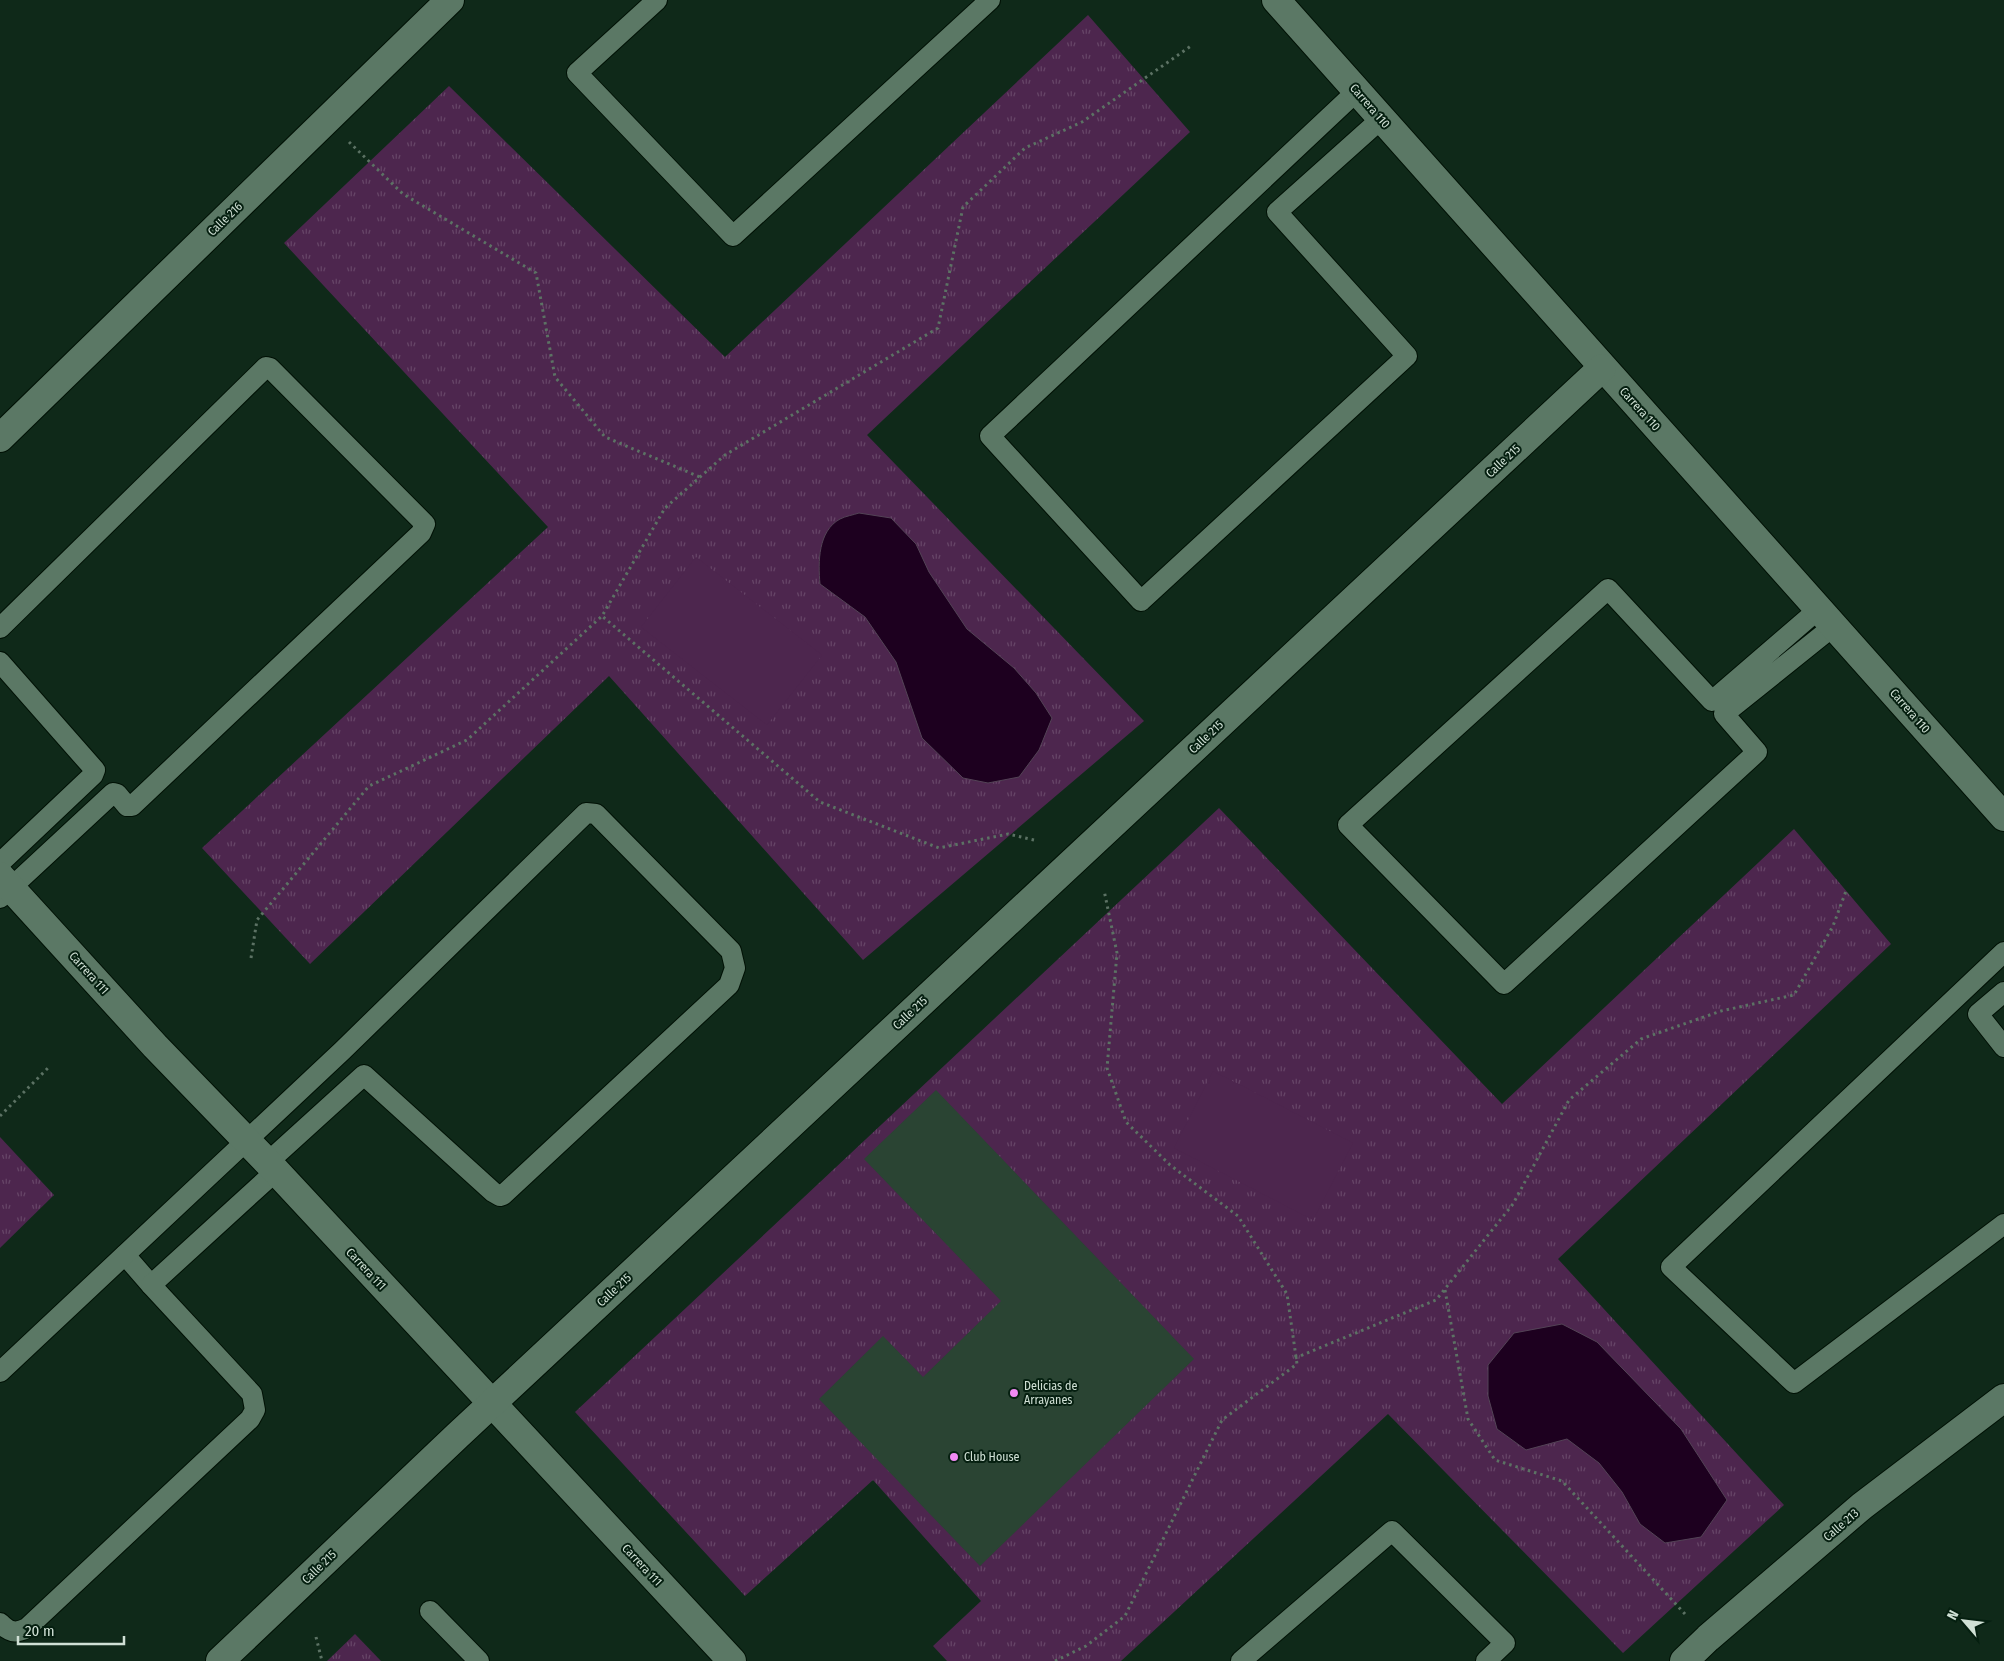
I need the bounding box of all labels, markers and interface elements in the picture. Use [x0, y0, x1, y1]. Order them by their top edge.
street label: Carrera 110 [1347, 81, 1393, 131]
street label: Calle 216 [205, 199, 245, 239]
street label: Carrera 110 [1617, 384, 1663, 434]
street label: Calle 215 [1483, 441, 1523, 480]
street label: Carrera 110 [1887, 686, 1933, 736]
street label: Calle 215 [1186, 717, 1226, 756]
street label: Carrera 111 [66, 949, 112, 997]
street label: Calle 215 [890, 993, 930, 1032]
street label: Carrera 111 [343, 1245, 389, 1293]
street label: Calle 215 [594, 1270, 634, 1309]
place label: Delicias de Arrayanes [1024, 1379, 1077, 1407]
marker: Delicias de Arrayanes [1008, 1387, 1020, 1399]
place label: Club House [964, 1450, 1020, 1464]
marker: Club House [948, 1451, 960, 1463]
street label: Calle 213 [1821, 1506, 1861, 1544]
street label: Carrera 111 [619, 1541, 665, 1589]
street label: Calle 215 [299, 1547, 339, 1587]
north arrow [1939, 1596, 1989, 1646]
text: N [1943, 1607, 1962, 1623]
scale bar [18, 1614, 124, 1646]
text: 20 m [25, 1622, 55, 1640]

